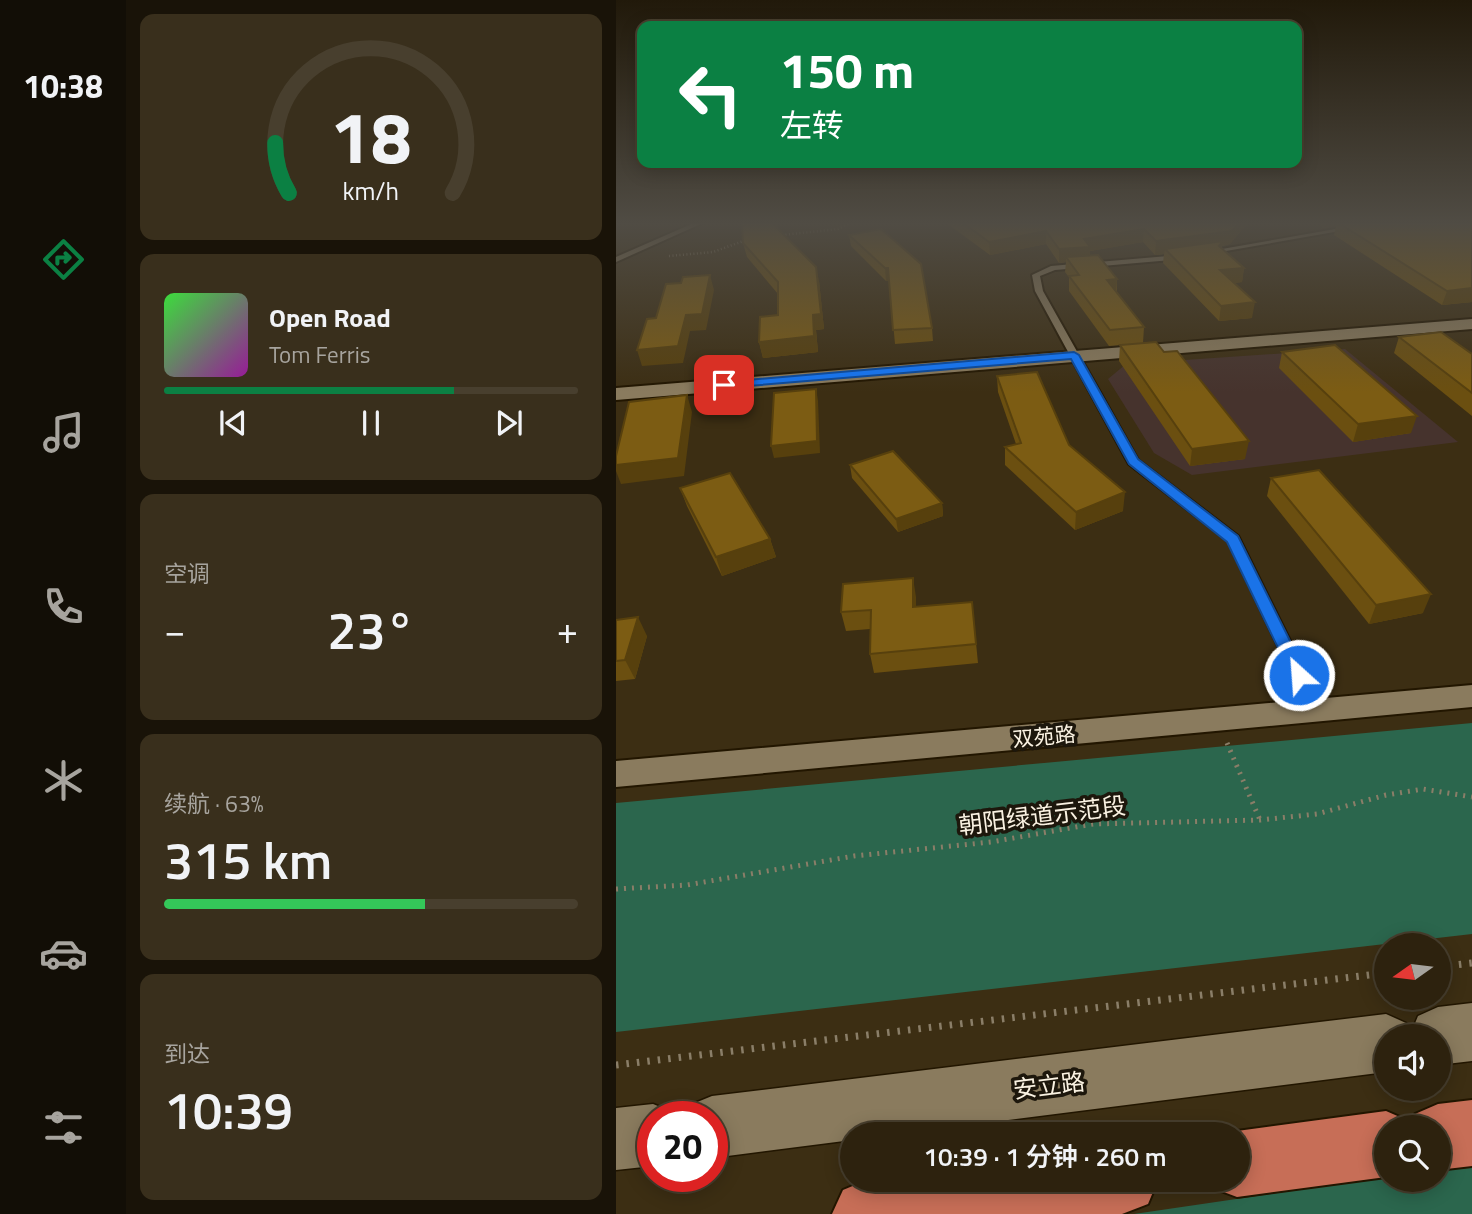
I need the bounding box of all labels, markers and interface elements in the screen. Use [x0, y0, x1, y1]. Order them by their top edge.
text: 150 m [780, 32, 914, 107]
icon: left [665, 49, 756, 140]
text: 10:38 [23, 62, 103, 110]
text: 18 [330, 81, 412, 191]
text: 左转 [780, 101, 844, 149]
text: km/h [343, 172, 399, 210]
icon: directions [39, 235, 88, 284]
text: Open Road [269, 298, 391, 337]
text: Tom Ferris [269, 337, 370, 372]
pin [694, 355, 754, 415]
icon: arrive [705, 366, 743, 404]
icon: previous [214, 404, 252, 442]
icon: pause [352, 404, 390, 442]
icon: next [490, 404, 528, 442]
icon: music [39, 408, 88, 457]
text: 空调 [164, 556, 210, 591]
icon: phone [39, 582, 88, 631]
text: 23° [327, 590, 415, 669]
text: − [164, 601, 185, 659]
text: + [557, 601, 578, 659]
position arrow [1262, 638, 1336, 712]
street label: 双苑路 [1011, 717, 1077, 755]
icon: climate [39, 756, 88, 805]
text: 续航 · 63% [164, 786, 264, 821]
street label: 朝阳绿道示范段 [956, 787, 1128, 843]
text: 315 km [164, 820, 332, 899]
icon: car [39, 929, 88, 978]
north arrow [1374, 933, 1451, 1010]
map controls [1374, 933, 1451, 1192]
button: sound [1374, 1024, 1451, 1101]
text: 到达 [164, 1036, 210, 1071]
street label: 安立路 [1011, 1063, 1087, 1107]
text: 10:39 [164, 1070, 293, 1149]
speed limit sign: 20 [637, 1101, 728, 1192]
icon: filters [39, 1103, 88, 1152]
button: search [1374, 1115, 1451, 1192]
text: 10:39 · 1 分钟 · 260 m [923, 1137, 1167, 1176]

